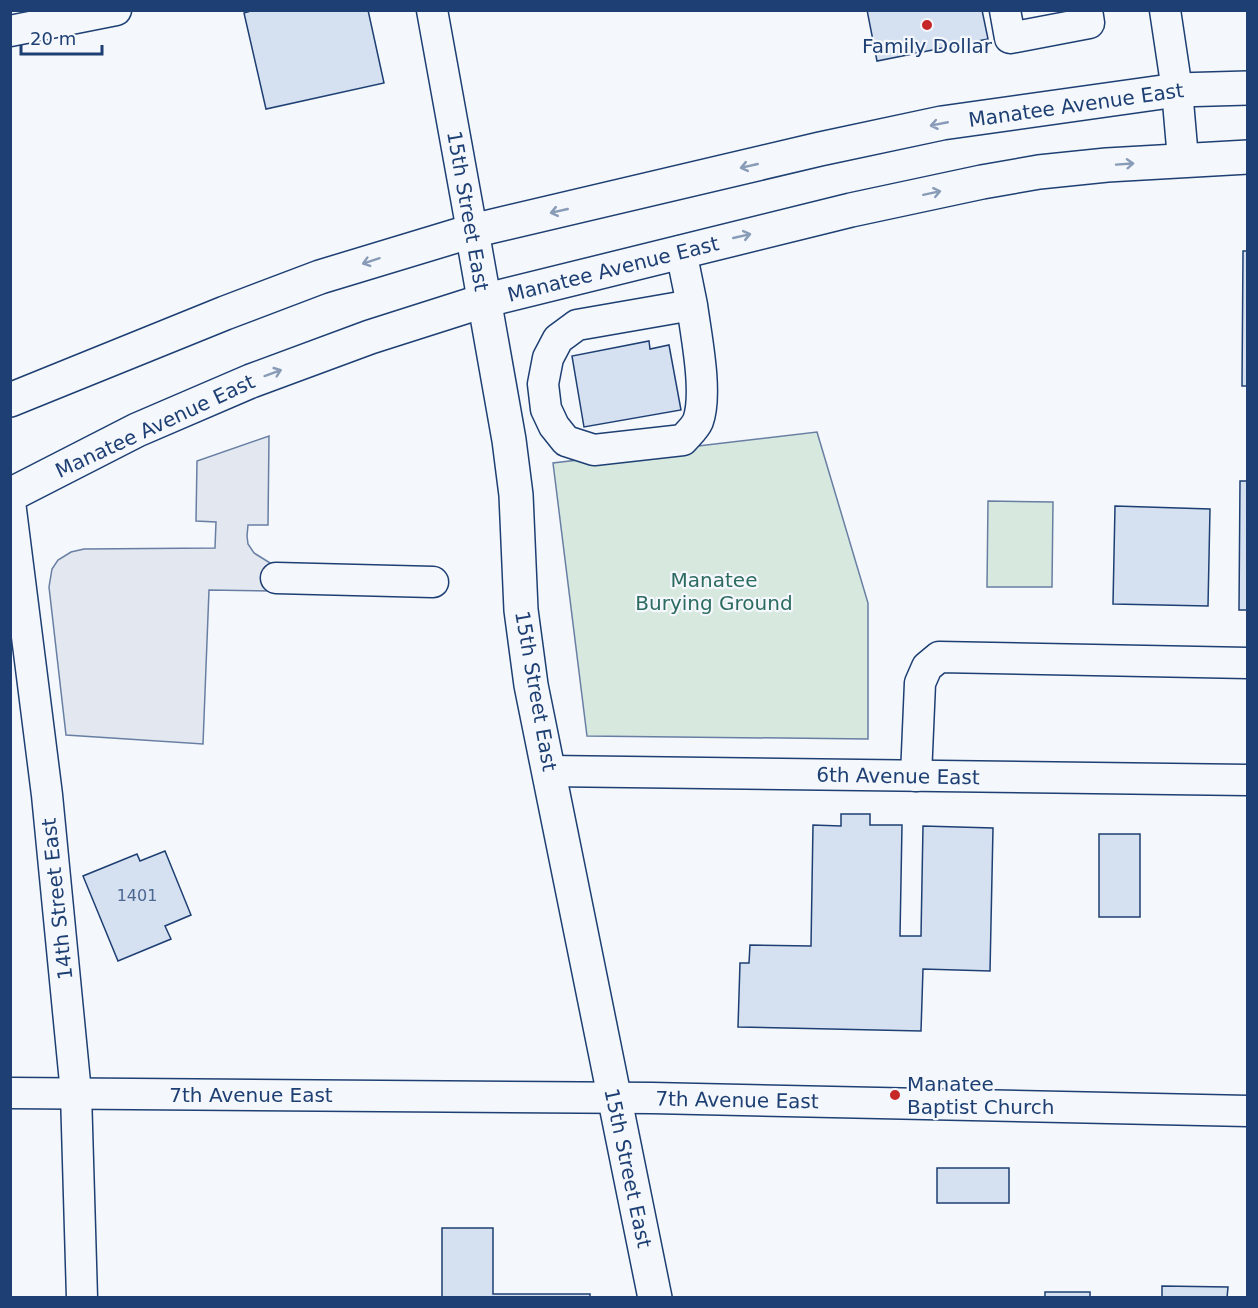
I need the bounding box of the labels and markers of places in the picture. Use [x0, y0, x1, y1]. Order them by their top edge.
marker: Family Dollar [920, 18, 934, 32]
place label: Family Dollar [862, 34, 993, 58]
place label: Manatee Baptist Church [907, 1072, 1054, 1119]
marker: Manatee Baptist Church [888, 1088, 902, 1102]

